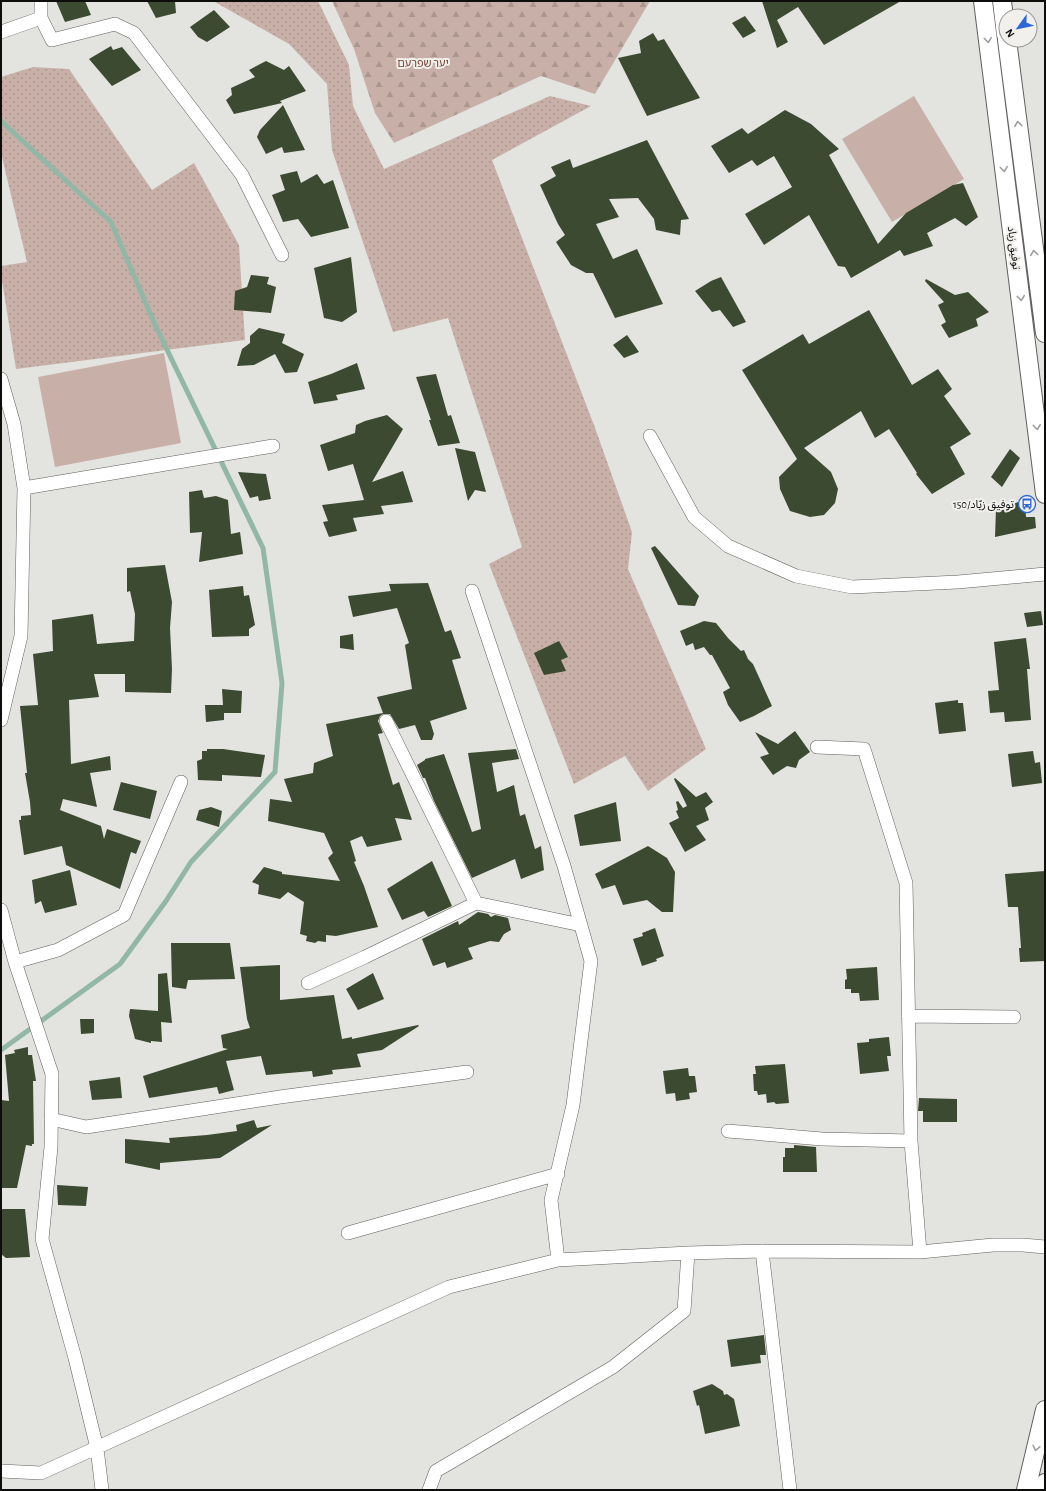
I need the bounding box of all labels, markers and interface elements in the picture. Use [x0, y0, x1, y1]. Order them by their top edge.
north arrow [998, 8, 1038, 48]
text: N [1003, 27, 1017, 39]
one-way arrow [983, 37, 992, 43]
park label: יער שפרעם [397, 58, 449, 69]
one-way arrow [1014, 121, 1023, 127]
one-way arrow [999, 166, 1008, 172]
street label: توفيق زياد [1005, 226, 1022, 270]
one-way arrow [1030, 250, 1039, 256]
one-way arrow [1016, 295, 1025, 301]
one-way arrow [1032, 424, 1041, 430]
bus stop icon: توفيق زيّاد/150 [1017, 494, 1037, 514]
place label: توفيق زيّاد/150 [953, 499, 1014, 511]
one-way arrow [1032, 1444, 1041, 1451]

